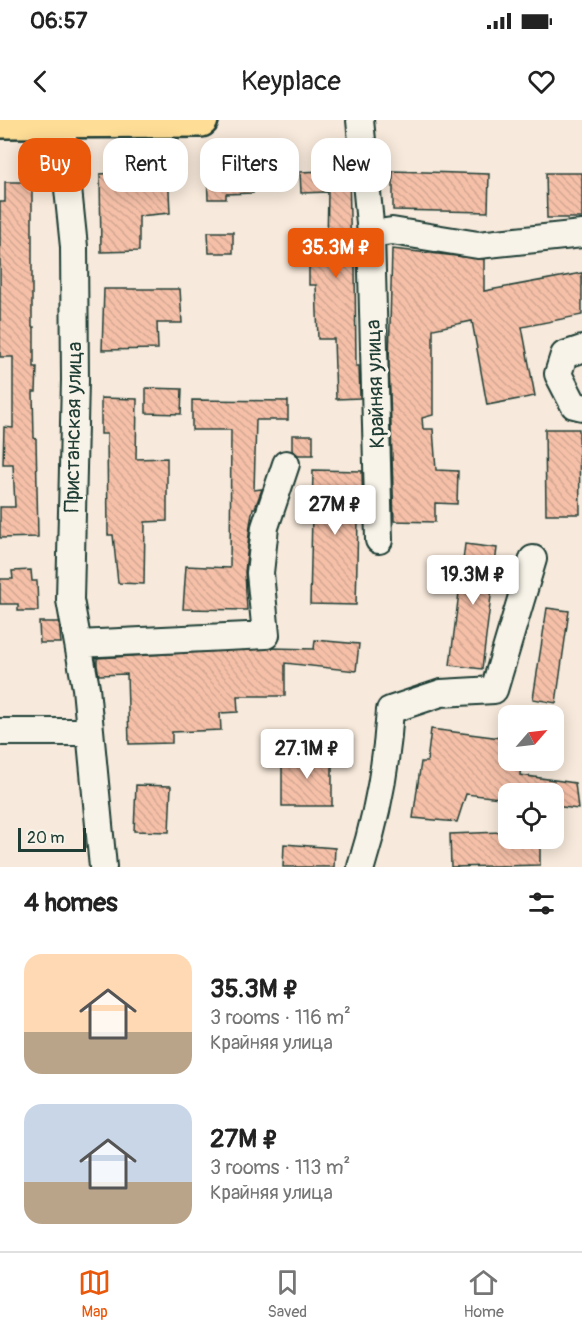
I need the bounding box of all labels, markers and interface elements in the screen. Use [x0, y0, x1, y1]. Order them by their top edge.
text: 06:57 [30, 7, 87, 35]
icon: back [24, 65, 57, 98]
text: Keyplace [241, 65, 341, 98]
icon: heart [525, 65, 558, 98]
chip: Buy [18, 138, 91, 192]
chip: Rent [103, 138, 188, 192]
chip: Filters [200, 138, 299, 192]
chip: New [311, 138, 391, 192]
pin: 35.3M ₽ [281, 228, 391, 279]
text: 35.3M ₽ [302, 235, 370, 260]
street label: Крайняя улица [360, 319, 391, 449]
street label: Пристанская улица [59, 341, 88, 513]
pin: 27M ₽ [293, 485, 377, 536]
text: 27M ₽ [309, 492, 361, 517]
pin: 19.3M ₽ [418, 555, 528, 606]
text: 19.3M ₽ [441, 562, 505, 587]
north arrow [498, 705, 564, 771]
map controls [498, 705, 564, 849]
pin: 27.1M ₽ [252, 729, 362, 780]
text: 27.1M ₽ [275, 736, 339, 761]
button: locate [498, 783, 564, 849]
scale bar [18, 825, 86, 852]
text: 20 m [27, 828, 65, 848]
text: 4 homes [24, 887, 118, 919]
icon: filters [525, 887, 558, 920]
text: 35.3M ₽ [210, 973, 299, 1005]
icon: home [72, 978, 144, 1050]
text: 3 rooms · 116 m² [210, 1005, 351, 1030]
text: Крайняя улица [210, 1030, 333, 1055]
text: 27M ₽ [210, 1123, 278, 1155]
icon: home [72, 1128, 144, 1200]
text: 3 rooms · 113 m² [210, 1155, 350, 1180]
text: Крайняя улица [210, 1180, 333, 1205]
tab: Map [78, 1266, 111, 1322]
tab: Saved [267, 1266, 307, 1322]
tab: Home [463, 1266, 504, 1322]

